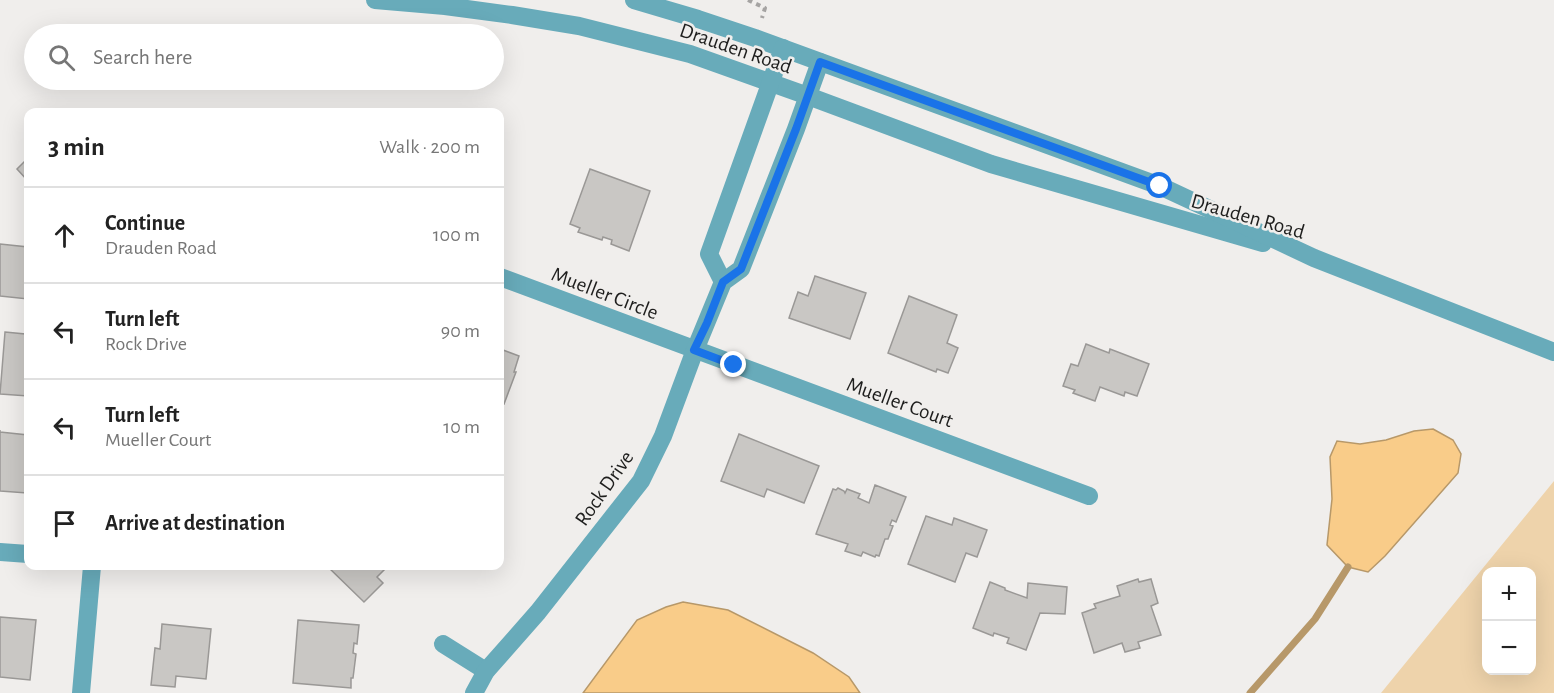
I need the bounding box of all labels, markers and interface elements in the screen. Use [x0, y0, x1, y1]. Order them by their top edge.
street label: Drauden Road [677, 19, 795, 78]
search box [24, 24, 504, 90]
icon: search [45, 41, 78, 74]
text: Search here [93, 46, 192, 68]
text: 3 min [48, 134, 105, 160]
text: Walk · 200 m [379, 137, 480, 157]
route start [1146, 172, 1172, 198]
street label: Drauden Road [1189, 190, 1307, 243]
text: Continue [105, 212, 185, 234]
icon: ahead [48, 219, 81, 252]
text: 100 m [433, 225, 480, 245]
text: Drauden Road [105, 238, 217, 258]
street label: Mueller Circle [549, 263, 661, 323]
text: Turn left [105, 308, 179, 330]
icon: left [48, 315, 81, 348]
text: 90 m [441, 321, 480, 341]
text: Rock Drive [105, 334, 187, 354]
route end [720, 351, 746, 377]
street label: Mueller Court [844, 374, 956, 432]
text: Turn left [105, 404, 179, 426]
icon: left [48, 411, 81, 444]
text: 10 m [443, 417, 480, 437]
text: Mueller Court [105, 430, 211, 450]
street label: Rock Drive [571, 447, 638, 530]
icon: arrive [48, 507, 81, 540]
text: Arrive at destination [105, 512, 285, 534]
map controls [1482, 567, 1536, 675]
button: + [1482, 567, 1536, 621]
button: − [1482, 621, 1536, 675]

